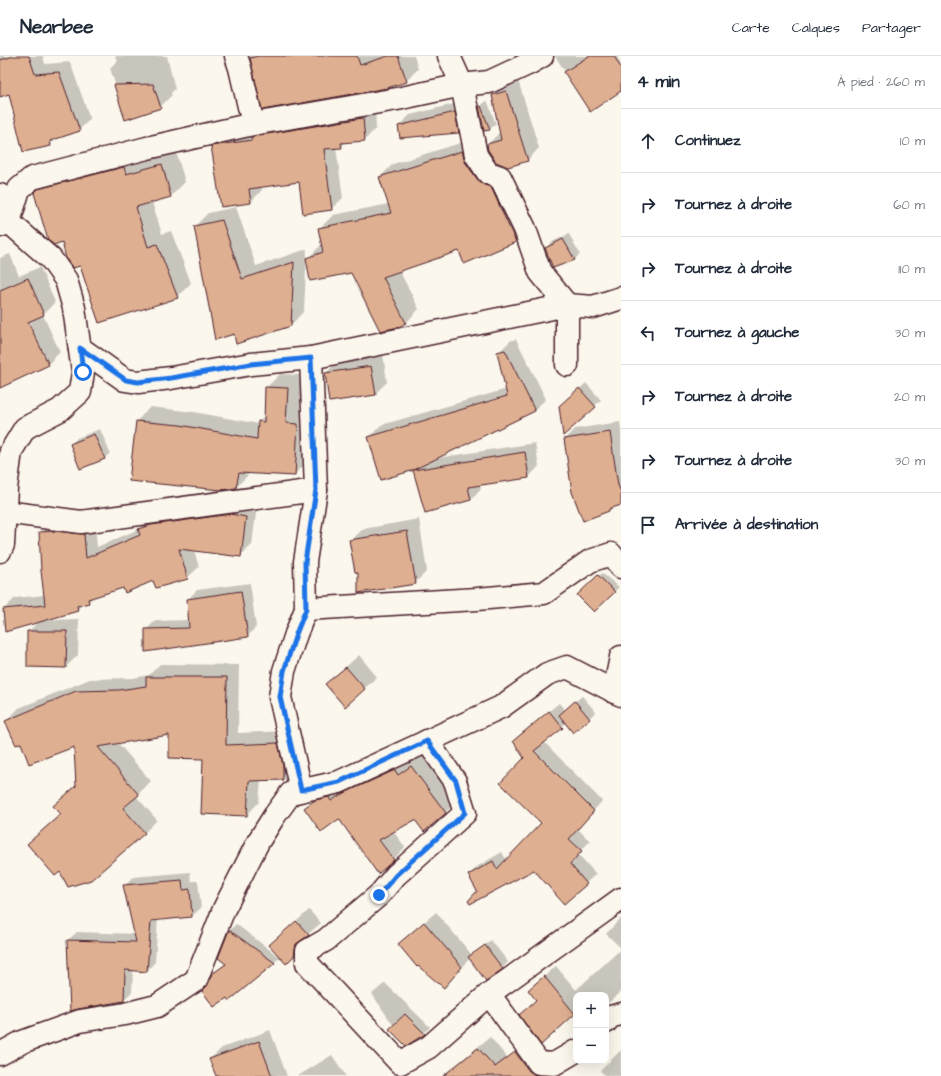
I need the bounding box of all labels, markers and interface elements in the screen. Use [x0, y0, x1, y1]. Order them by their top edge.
text: Nearbee [20, 14, 94, 41]
text: Carte [732, 18, 770, 38]
text: Calques [792, 18, 840, 38]
text: Partager [862, 18, 921, 38]
text: 4 min [637, 70, 680, 94]
text: À pied · 260 m [837, 73, 925, 91]
icon: ahead [637, 130, 659, 152]
text: Continuez [675, 130, 741, 151]
text: 10 m [900, 132, 925, 150]
icon: right [637, 194, 659, 216]
text: Tournez à droite [675, 194, 792, 215]
text: 60 m [893, 196, 925, 214]
icon: right [637, 258, 659, 280]
text: Tournez à droite [675, 258, 792, 279]
text: 110 m [898, 260, 925, 278]
icon: left [637, 322, 659, 344]
text: Tournez à gauche [675, 322, 799, 343]
text: 30 m [895, 324, 925, 342]
route start [74, 363, 92, 381]
icon: right [637, 386, 659, 408]
text: Tournez à droite [675, 386, 792, 407]
text: 20 m [894, 388, 925, 406]
icon: right [637, 450, 659, 472]
text: Tournez à droite [675, 450, 792, 471]
text: 30 m [895, 452, 925, 470]
icon: arrive [637, 514, 659, 536]
text: Arrivée à destination [675, 514, 818, 535]
route end [370, 886, 388, 904]
map controls [573, 992, 609, 1064]
button: + [573, 992, 609, 1028]
button: − [573, 1028, 609, 1064]

